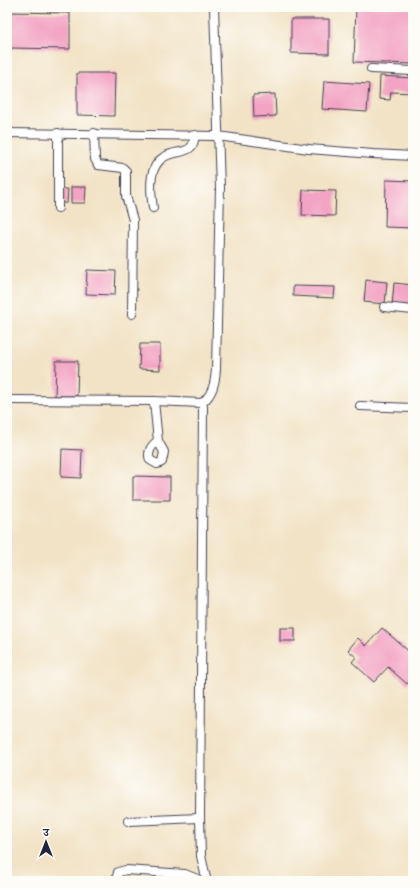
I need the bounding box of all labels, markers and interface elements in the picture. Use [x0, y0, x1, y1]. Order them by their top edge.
north arrow [26, 822, 66, 862]
text: उ [42, 826, 50, 840]

